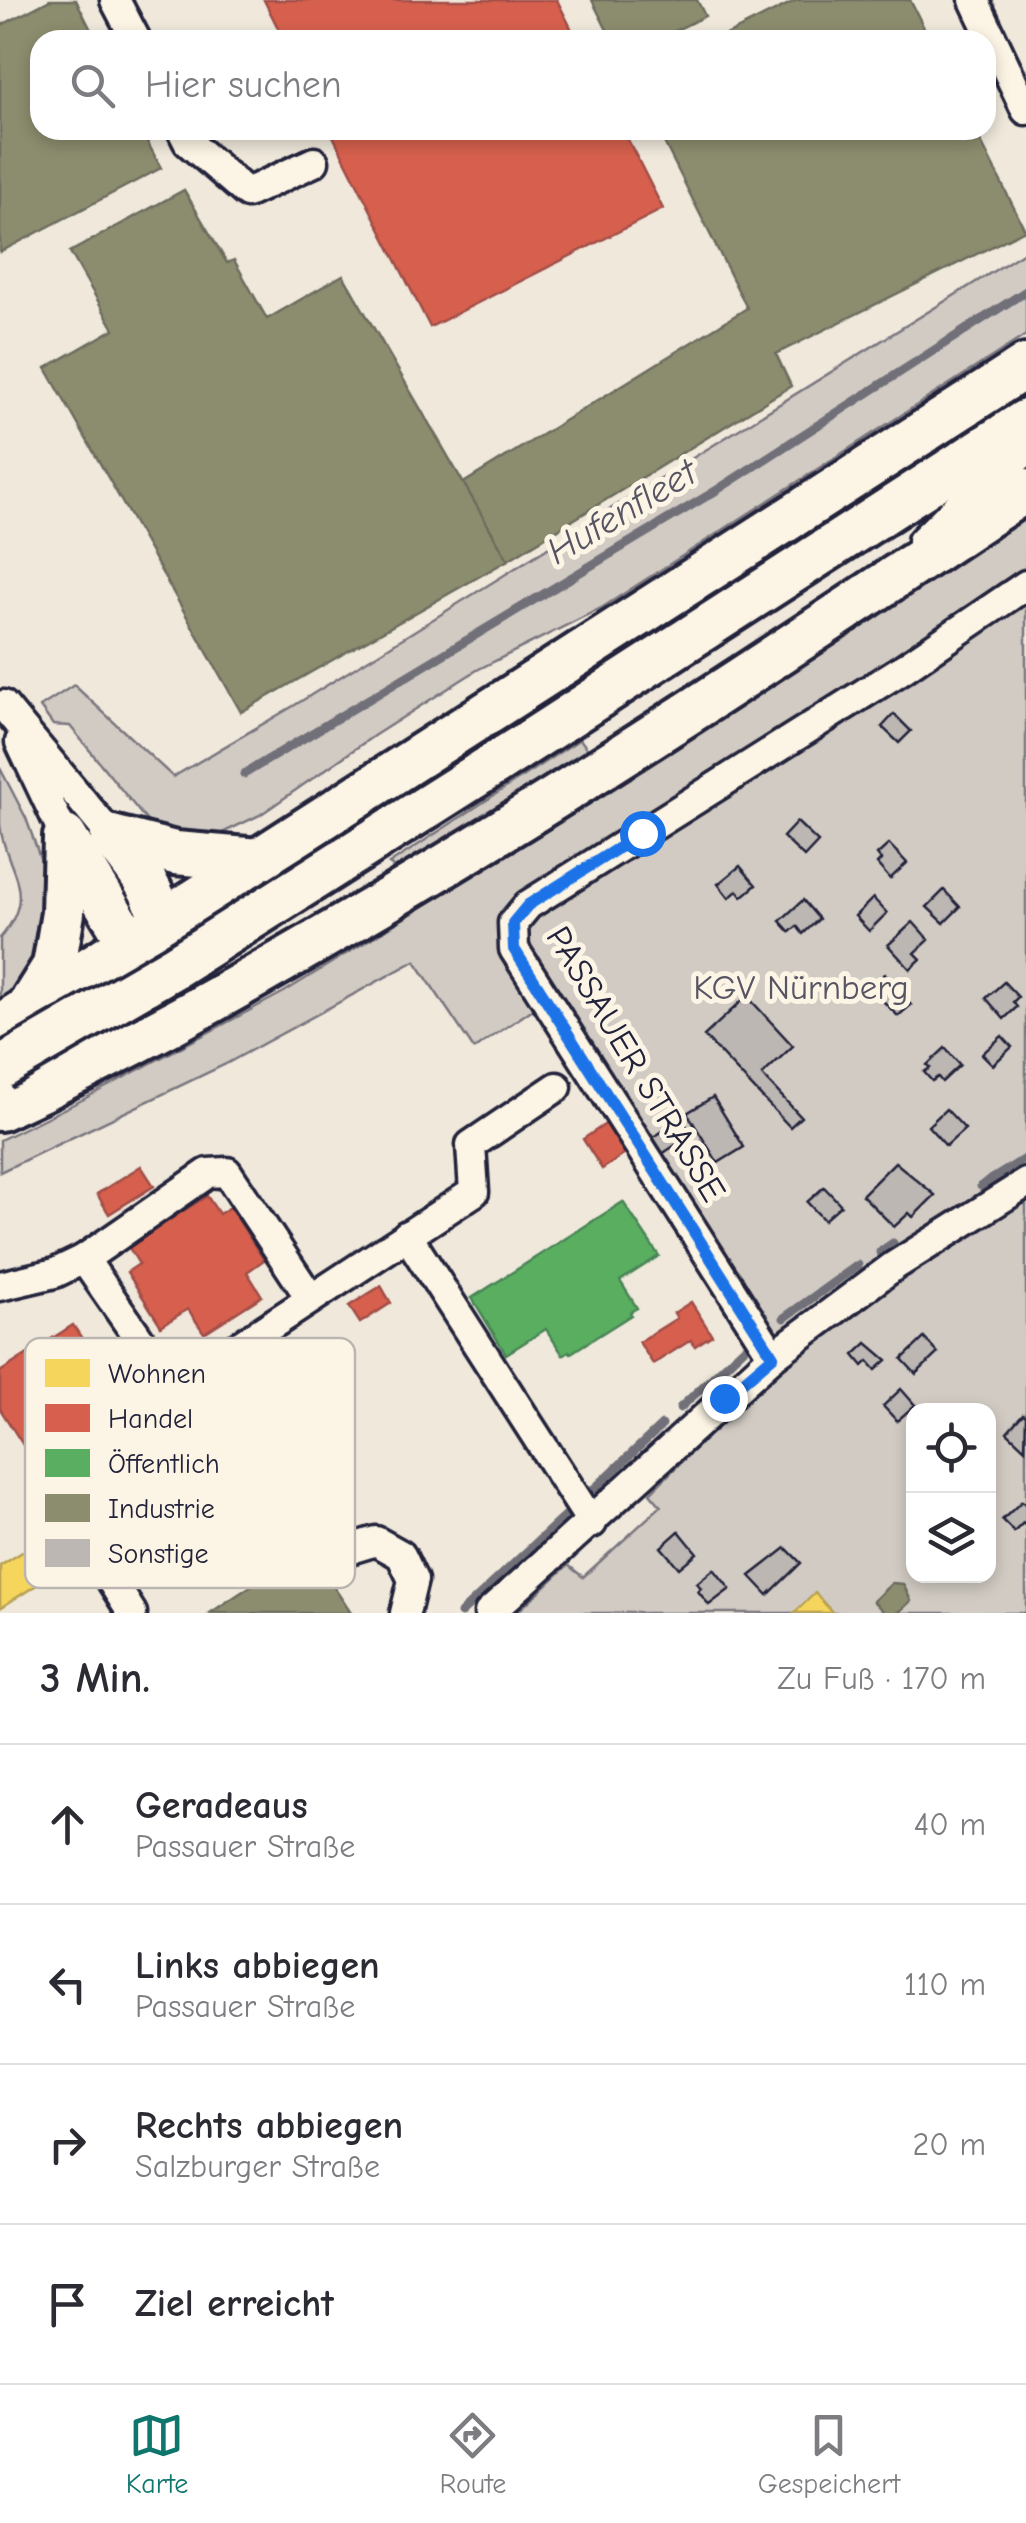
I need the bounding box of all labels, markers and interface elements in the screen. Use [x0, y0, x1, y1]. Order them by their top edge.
search box [30, 30, 996, 140]
icon: search [65, 58, 120, 113]
text: Hier suchen [145, 63, 342, 107]
water label: Hufenfleet [539, 449, 708, 574]
route start [620, 811, 666, 857]
street label: PASSAUER STRASSE [538, 919, 734, 1209]
park label: KGV Nürnberg [693, 967, 909, 1008]
legend [25, 1338, 355, 1588]
text: Wohnen [108, 1358, 206, 1390]
route end [702, 1376, 748, 1422]
text: Handel [108, 1403, 193, 1435]
map controls [906, 1403, 996, 1583]
button: locate [906, 1403, 996, 1493]
text: Öffentlich [108, 1448, 220, 1480]
text: Industrie [108, 1493, 215, 1525]
button: layers [906, 1493, 996, 1583]
text: Sonstige [108, 1538, 209, 1570]
text: 3 Min. [40, 1654, 150, 1703]
text: Zu Fuß · 170 m [777, 1660, 986, 1697]
text: Geradeaus [135, 1784, 308, 1828]
icon: ahead [40, 1797, 95, 1852]
text: 40 m [914, 1806, 986, 1843]
text: Passauer Straße [135, 1828, 355, 1865]
text: Links abbiegen [135, 1944, 380, 1988]
icon: left [40, 1957, 95, 2012]
text: 110 m [904, 1966, 986, 2003]
text: Passauer Straße [135, 1988, 355, 2025]
text: Rechts abbiegen [135, 2104, 403, 2148]
icon: right [40, 2117, 95, 2172]
text: 20 m [913, 2126, 986, 2163]
text: Salzburger Straße [135, 2148, 380, 2185]
icon: arrive [40, 2277, 95, 2332]
text: Ziel erreicht [135, 2282, 334, 2326]
tab: Karte [126, 2408, 188, 2500]
tab: Route [440, 2408, 506, 2500]
tab: Gespeichert [758, 2408, 900, 2500]

